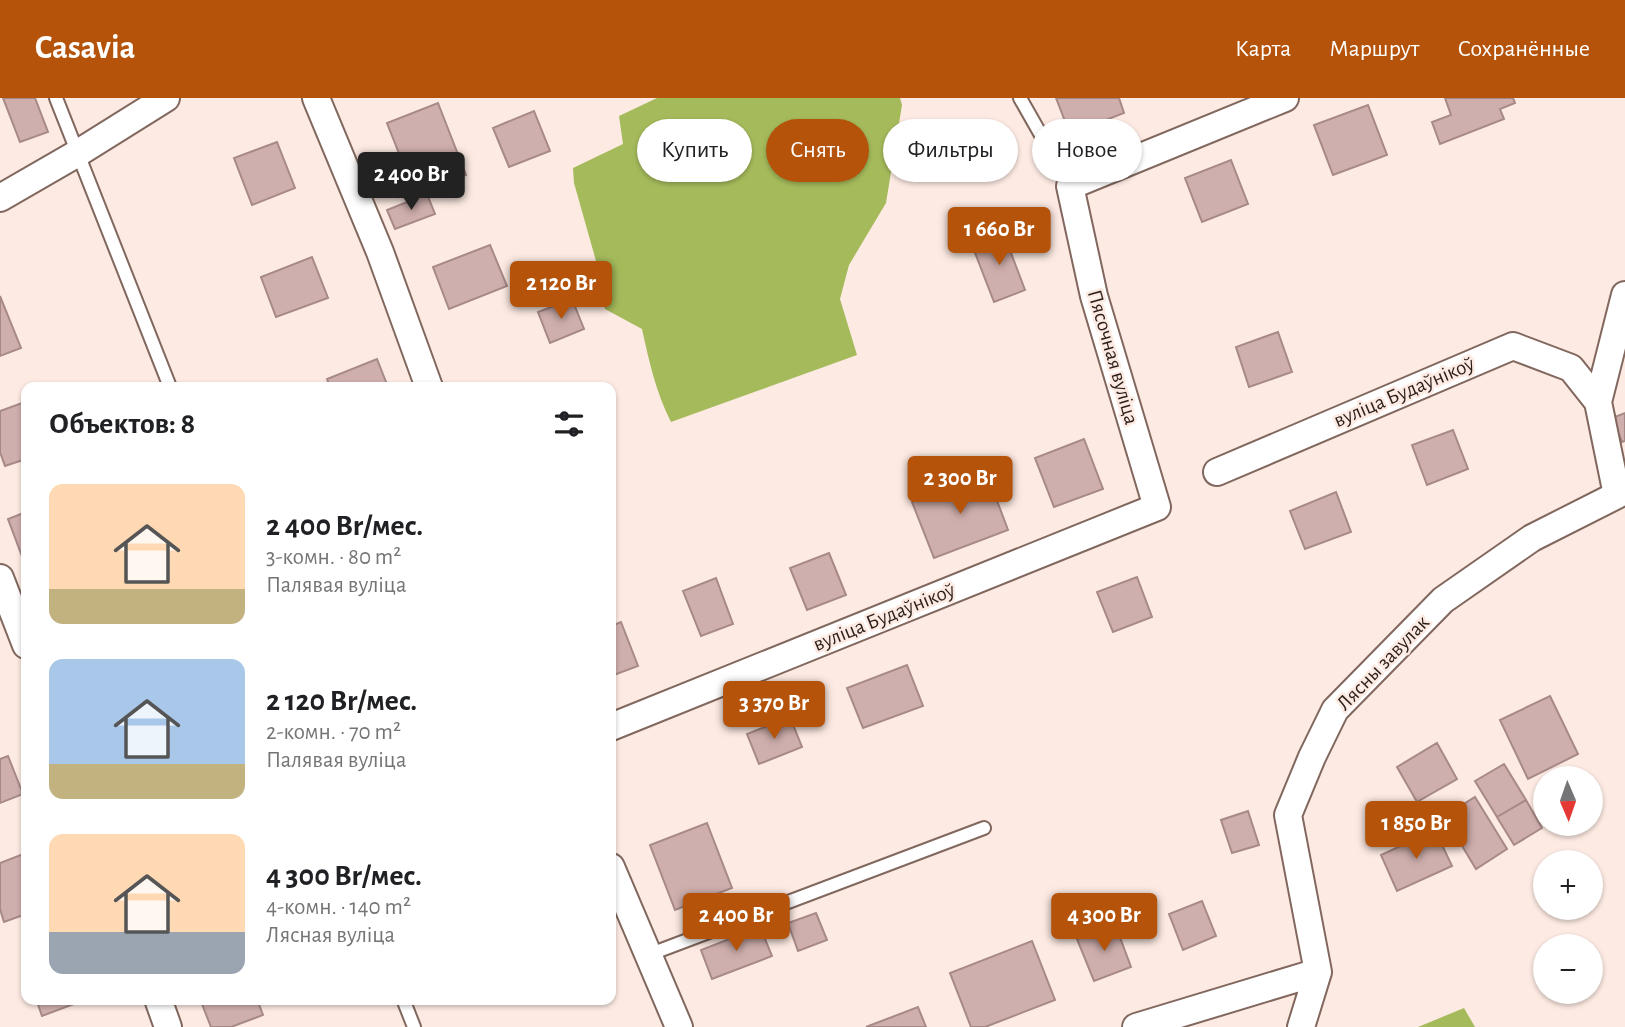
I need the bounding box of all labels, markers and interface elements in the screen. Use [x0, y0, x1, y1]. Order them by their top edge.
text: Casavia [35, 32, 135, 65]
text: Карта [1235, 37, 1291, 61]
text: Маршрут [1329, 37, 1419, 61]
text: Сохранённые [1457, 37, 1590, 61]
chip: Купить [637, 119, 752, 182]
chip: Снять [766, 119, 869, 182]
chip: Фильтры [883, 119, 1018, 182]
chip: Новое [1032, 119, 1142, 182]
pin: 2 400 Br [339, 152, 483, 212]
text: 2 400 Br [374, 163, 448, 186]
pin: 1 660 Br [927, 208, 1071, 267]
text: 1 660 Br [964, 218, 1034, 241]
pin: 2 120 Br [489, 262, 633, 321]
text: 2 120 Br [526, 272, 596, 295]
street label: Пясочная вуліца [1084, 287, 1142, 427]
street label: вуліца Будаўнікоў [1331, 353, 1477, 431]
icon: filters [550, 405, 588, 443]
text: Объектов: 8 [49, 409, 195, 439]
pin: 2 300 Br [888, 456, 1032, 516]
text: 2 300 Br [924, 467, 996, 490]
text: 2 400 Br/мес. [266, 511, 423, 541]
icon: home [105, 512, 189, 596]
text: 3-комн. · 80 m² [266, 546, 401, 569]
text: Палявая вуліца [266, 574, 407, 597]
street label: вуліца Будаўнікоў [810, 579, 958, 655]
street label: Лясны завулак [1333, 611, 1433, 714]
pin: 3 370 Br [702, 682, 846, 741]
text: 2 120 Br/мес. [266, 686, 417, 716]
icon: home [105, 687, 189, 771]
text: 3 370 Br [739, 692, 809, 715]
text: 2-комн. · 70 m² [266, 721, 401, 744]
text: Палявая вуліца [266, 749, 407, 772]
north arrow [1533, 766, 1603, 836]
map controls [1533, 766, 1603, 1004]
pin: 1 850 Br [1344, 802, 1488, 861]
text: 1 850 Br [1381, 812, 1451, 835]
button: + [1533, 850, 1603, 920]
text: 4 300 Br/мес. [266, 861, 422, 891]
icon: home [105, 862, 189, 946]
pin: 2 400 Br [664, 894, 808, 953]
pin: 4 300 Br [1032, 894, 1176, 953]
text: 4-комн. · 140 m² [266, 896, 411, 919]
text: 2 400 Br [699, 904, 773, 927]
text: 4 300 Br [1067, 904, 1141, 927]
text: Лясная вуліца [266, 924, 395, 947]
button: − [1533, 934, 1603, 1004]

